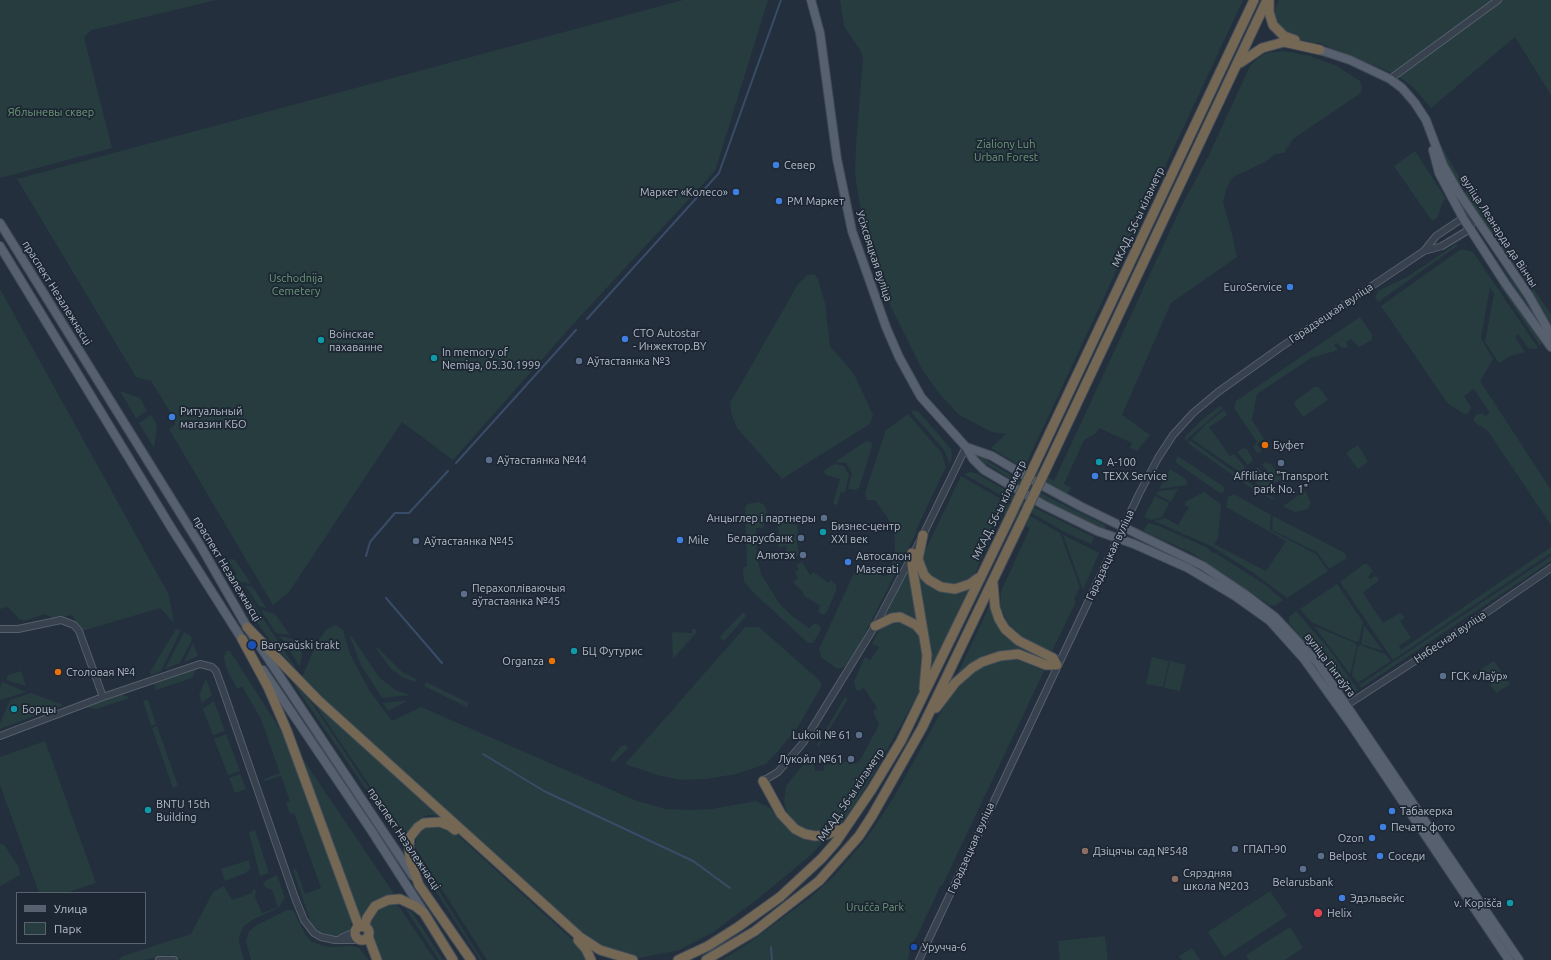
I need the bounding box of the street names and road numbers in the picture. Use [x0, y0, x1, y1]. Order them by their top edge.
street label: МКАД, 56-ы кіламетр [1109, 165, 1167, 269]
street label: вуліца Леанарда да Вінчы [1458, 172, 1540, 290]
street label: Усіхсвяцкая вуліца [853, 209, 895, 303]
street label: праспект Незалежнасці [19, 238, 95, 348]
street label: Гарадзецкая вуліца [1286, 280, 1376, 346]
street label: МКАД, 56-ы кіламетр [969, 458, 1029, 562]
street label: Гарадзецкая вуліца [1083, 508, 1137, 602]
street label: праспект Незалежнасці [190, 514, 264, 624]
street label: Нябесная вуліца [1411, 608, 1489, 666]
street label: вуліца Гінтаўта [1302, 630, 1358, 700]
street label: МКАД, 56-ы кіламетр [815, 746, 887, 844]
street label: праспект Незалежнасці [365, 785, 443, 893]
street label: Гарадзецкая вуліца [945, 800, 997, 896]

